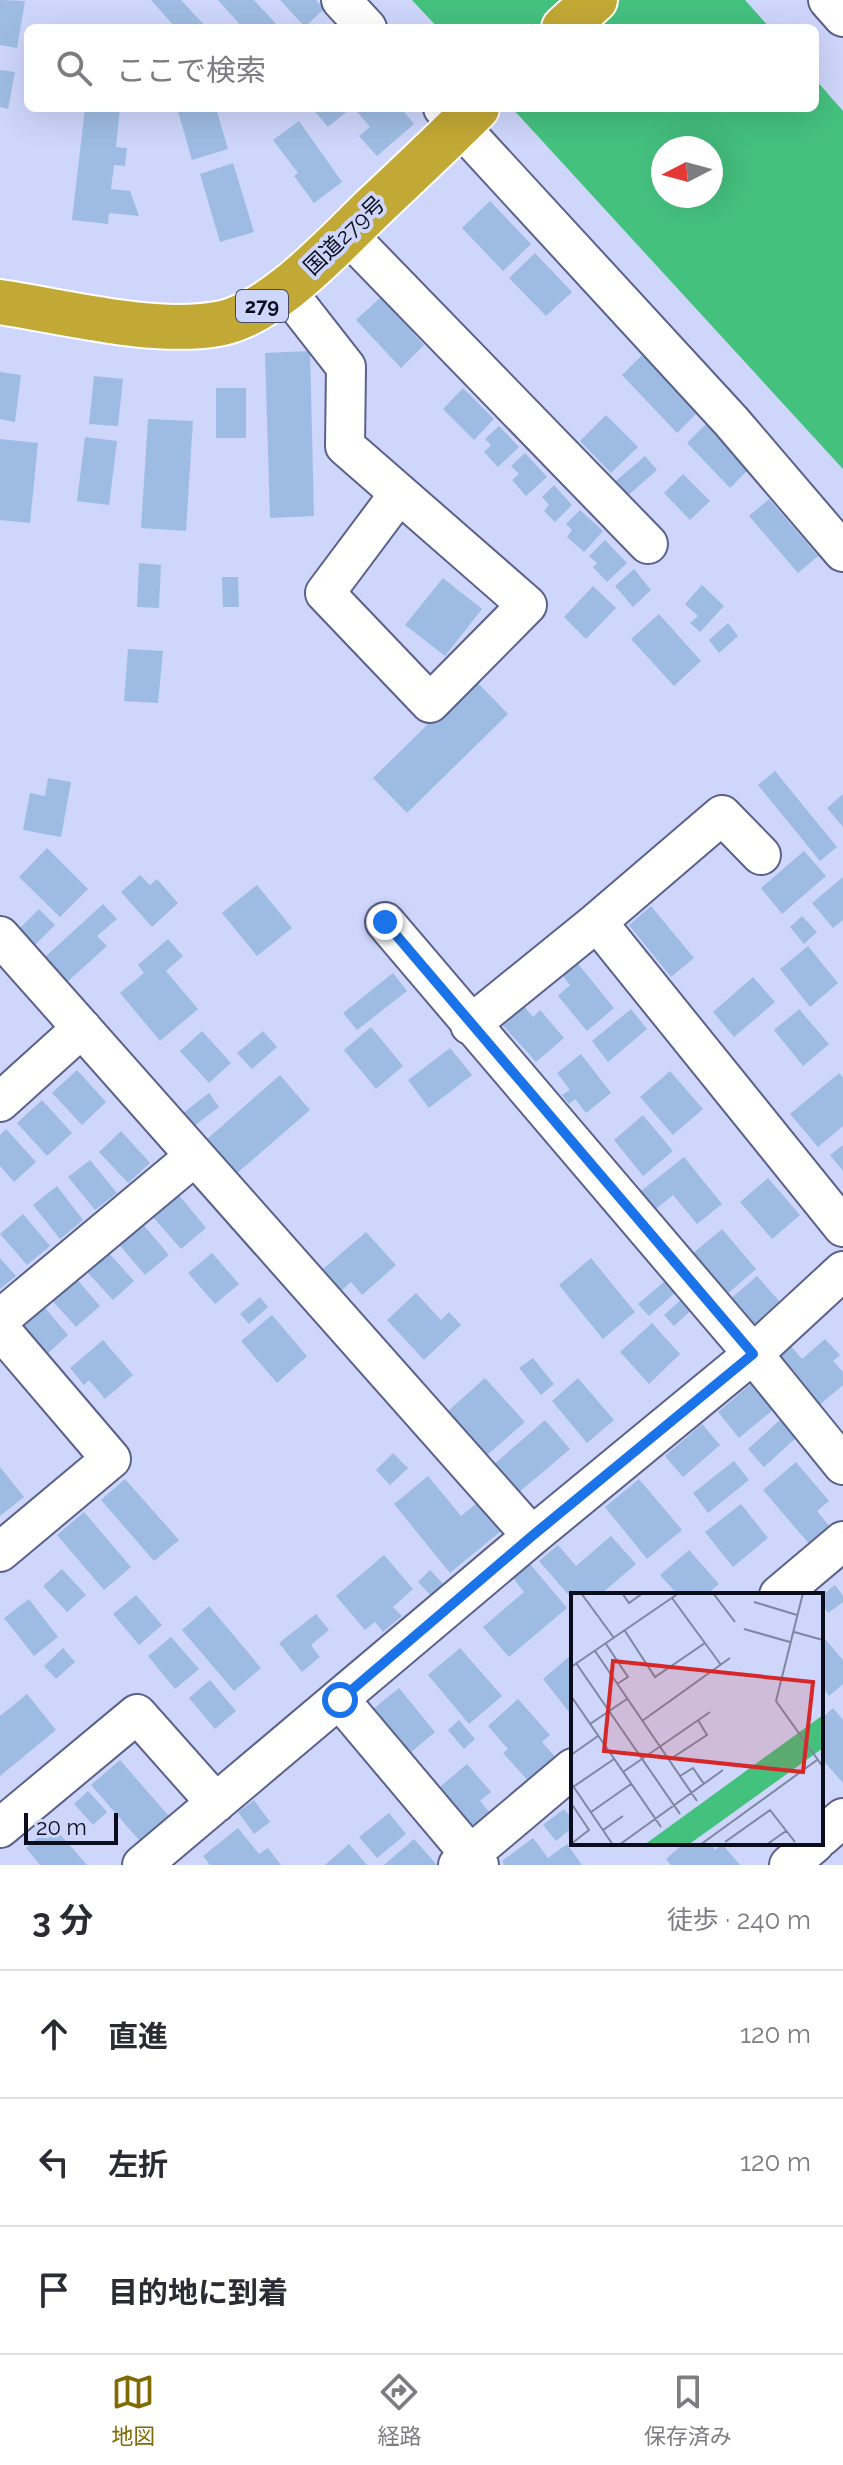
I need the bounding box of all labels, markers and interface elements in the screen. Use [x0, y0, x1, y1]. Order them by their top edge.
search box [24, 24, 819, 112]
icon: search [52, 46, 96, 90]
text: ここで検索 [116, 53, 266, 88]
north arrow [651, 136, 723, 208]
street label: 国道279号 [298, 190, 390, 280]
road number: 279 [236, 290, 288, 322]
route end [367, 904, 403, 940]
inset map [571, 1593, 823, 1845]
route start [322, 1682, 358, 1718]
scale bar [24, 1809, 118, 1845]
text: 20 m [36, 1814, 87, 1840]
text: 3 分 [32, 1900, 93, 1940]
text: 徒歩 · 240 m [667, 1905, 811, 1935]
icon: ahead [32, 2012, 76, 2056]
text: 直進 [108, 2019, 168, 2054]
text: 120 m [740, 2019, 811, 2049]
icon: left [32, 2140, 76, 2184]
text: 左折 [108, 2147, 168, 2182]
text: 120 m [740, 2147, 811, 2177]
icon: arrive [32, 2268, 76, 2312]
text: 目的地に到着 [108, 2275, 288, 2310]
tab: 地図 [111, 2370, 155, 2450]
tab: 経路 [377, 2370, 422, 2450]
tab: 保存済み [644, 2370, 732, 2450]

